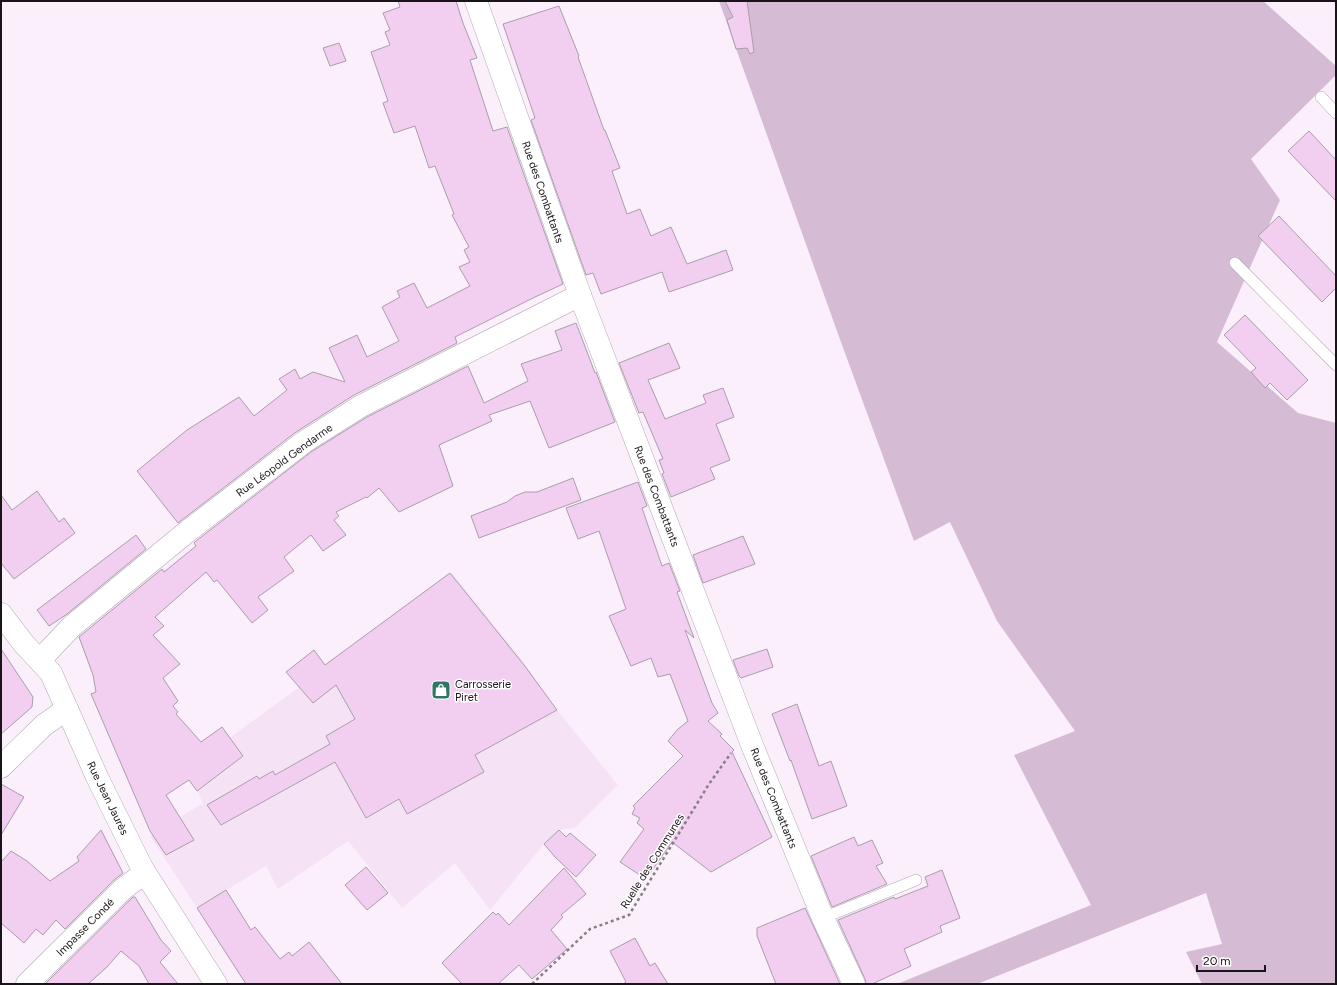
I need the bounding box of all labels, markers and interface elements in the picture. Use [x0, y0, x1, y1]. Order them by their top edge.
street label: Rue des Combattants [519, 139, 566, 245]
street label: Rue Léopold Gendarme [234, 421, 335, 500]
street label: Rue des Combattants [631, 444, 682, 548]
place label: Carrosserie Piret [455, 678, 511, 704]
shop icon: Carrosserie Piret [430, 679, 452, 701]
street label: Rue des Combattants [747, 746, 800, 850]
street label: Rue Jean Jaurès [84, 759, 131, 837]
street label: Ruelle des Communes [618, 811, 687, 911]
street label: Impasse Condé [54, 896, 117, 959]
scale bar [1197, 947, 1265, 973]
text: 20 m [1203, 954, 1231, 968]

